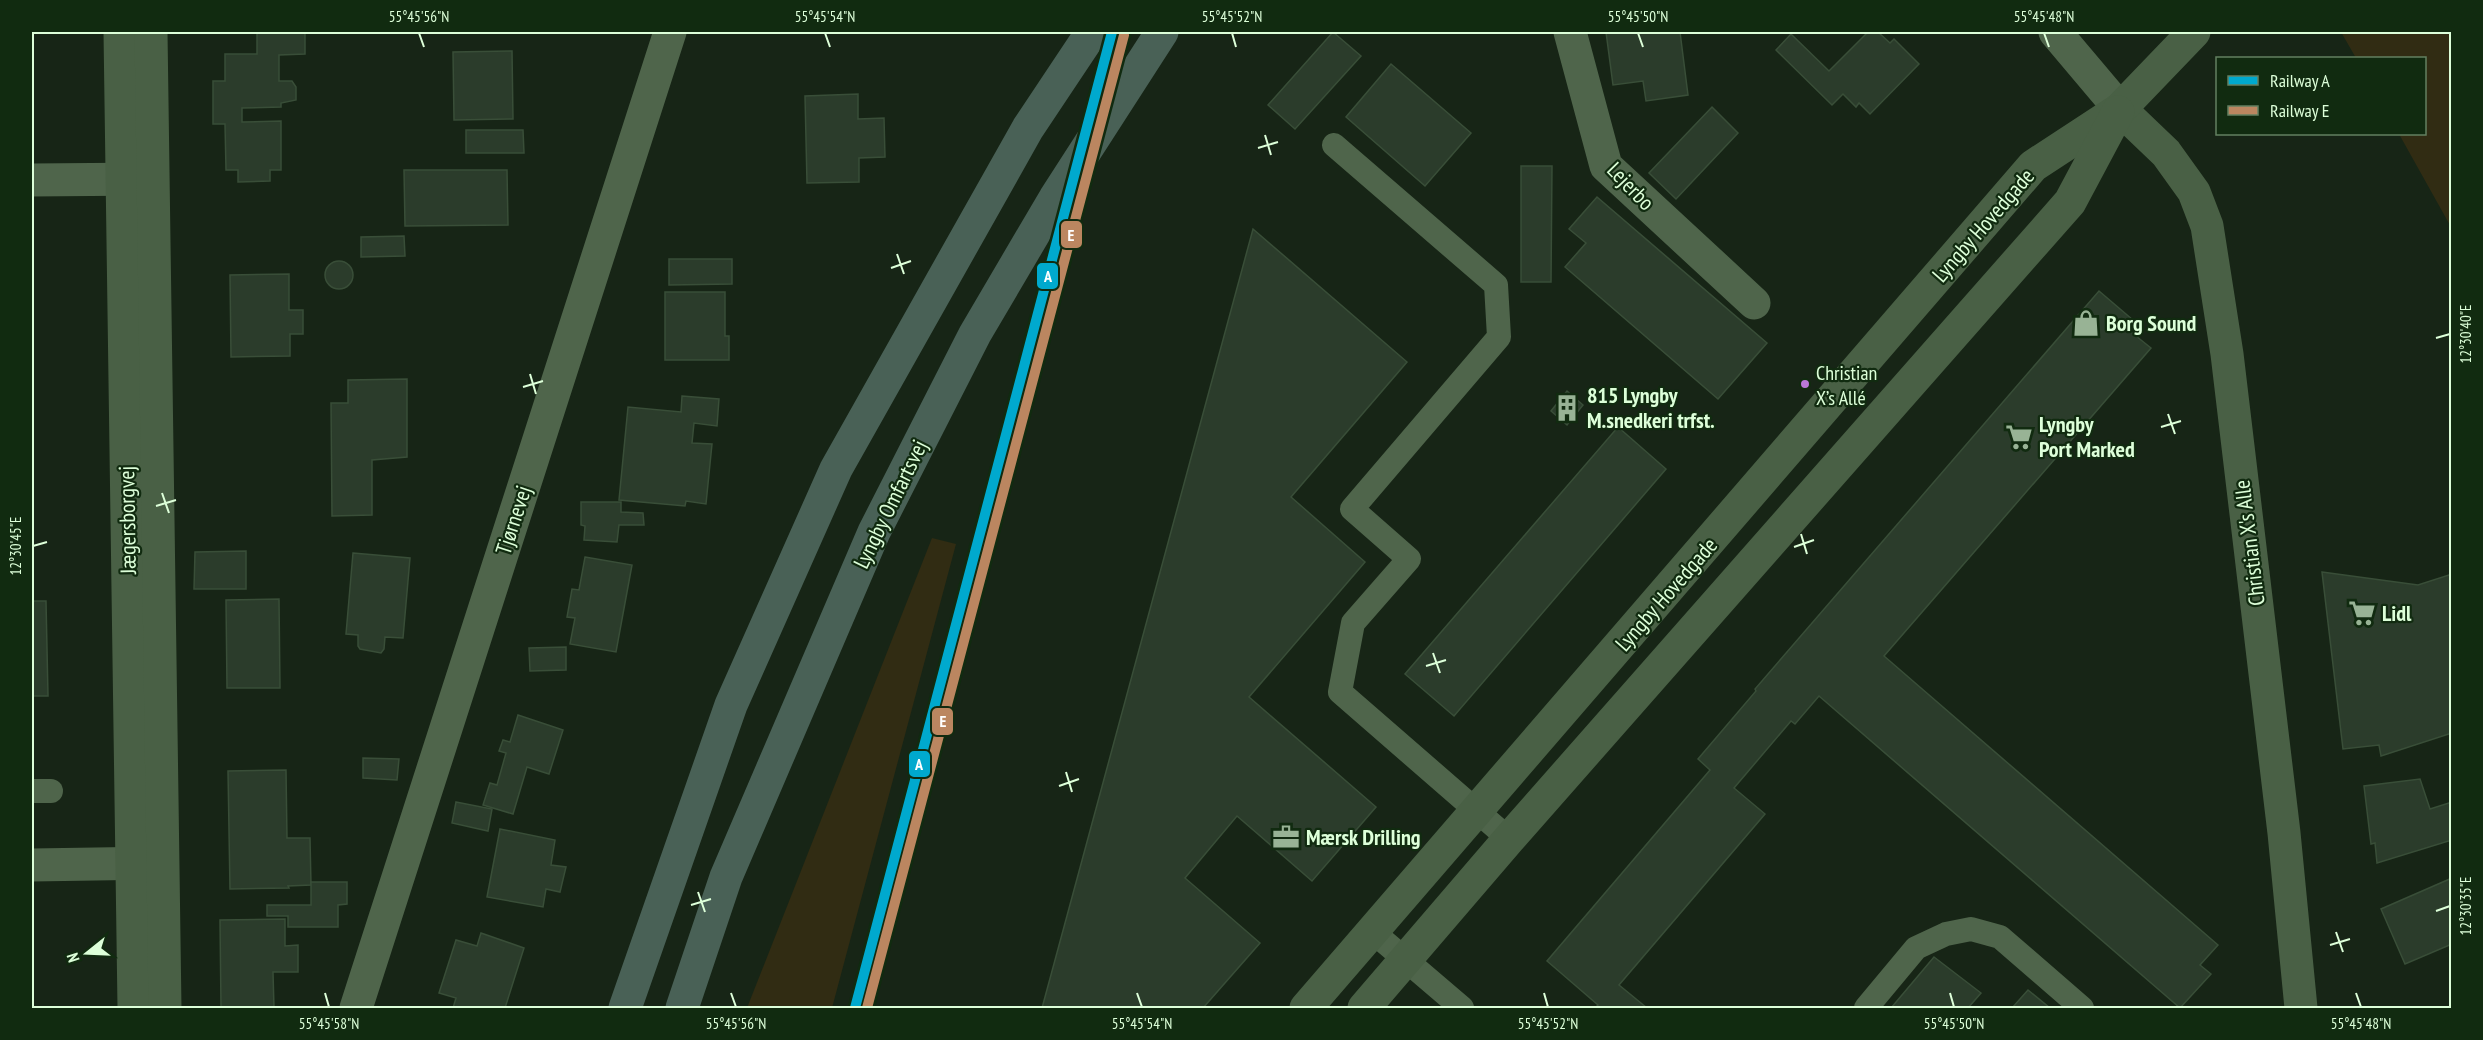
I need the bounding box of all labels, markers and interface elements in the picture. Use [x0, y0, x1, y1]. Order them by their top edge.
text: 55°45'56"N [389, 7, 449, 26]
text: 55°45'54"N [795, 7, 855, 26]
text: 55°45'52"N [1202, 7, 1262, 26]
text: 55°45'50"N [1608, 7, 1668, 26]
text: 55°45'48"N [2014, 7, 2074, 26]
legend [2216, 57, 2426, 135]
text: Railway A [2270, 69, 2330, 92]
text: Railway E [2270, 99, 2330, 122]
street label: Lejerbo [1601, 156, 1661, 216]
street label: Lyngby Hovedgade [1926, 162, 2040, 288]
line badge: E [1060, 220, 1083, 249]
text: E [1068, 225, 1075, 245]
line badge: A [1036, 262, 1059, 290]
text: A [1043, 266, 1053, 286]
text: 12°30'40"E [2456, 304, 2475, 364]
shop icon: Borg Sound [2071, 308, 2101, 338]
place label: Borg Sound [2106, 309, 2196, 337]
place label: Christian X’s Allé [1816, 360, 1877, 411]
marker: Christian X’s Allé [1799, 378, 1811, 390]
place label: 815 Lyngby M.snedkeri trfst. [1587, 381, 1715, 434]
building icon: 815 Lyngby M.snedkeri trfst. [1552, 393, 1582, 423]
place label: Lyngby Port Marked [2039, 410, 2135, 463]
supermarket icon: Lyngby Port Marked [2004, 422, 2034, 452]
street label: Lyngby Omfartsvej [847, 435, 933, 573]
street label: Jægersborgvej [112, 466, 142, 575]
street label: Christian X's Alle [2227, 479, 2271, 607]
street label: Tjørnevej [489, 482, 537, 558]
text: 12°30'45"E [6, 516, 25, 576]
street label: Lyngby Hovedgade [1609, 531, 1723, 657]
supermarket icon: Lidl [2347, 598, 2377, 628]
place label: Lidl [2382, 599, 2412, 627]
line badge: E [931, 707, 954, 736]
text: E [940, 711, 947, 731]
line badge: A [908, 750, 931, 778]
text: A [914, 754, 924, 774]
office icon: Mærsk Drilling [1271, 822, 1301, 852]
place label: Mærsk Drilling [1306, 823, 1421, 851]
text: 12°30'35"E [2456, 876, 2475, 936]
north arrow [57, 923, 117, 983]
text: N [62, 950, 84, 965]
text: 55°45'58"N [299, 1014, 359, 1033]
text: 55°45'56"N [706, 1014, 766, 1033]
text: 55°45'54"N [1112, 1014, 1172, 1033]
text: 55°45'52"N [1518, 1014, 1578, 1033]
text: 55°45'50"N [1924, 1014, 1984, 1033]
text: 55°45'48"N [2331, 1014, 2391, 1033]

